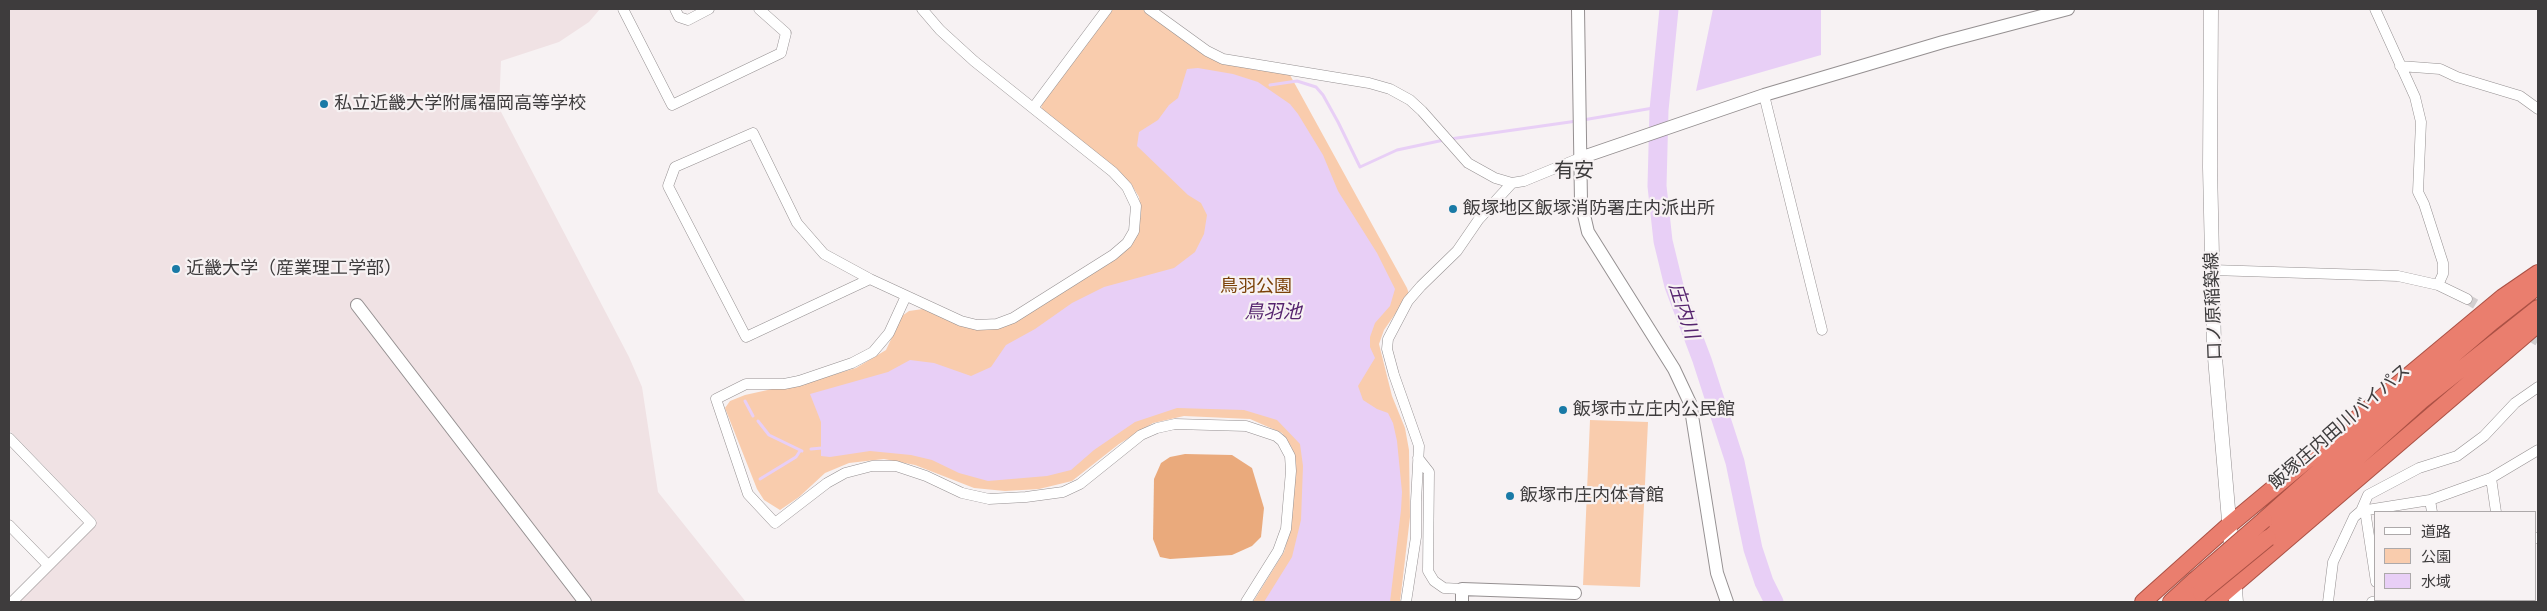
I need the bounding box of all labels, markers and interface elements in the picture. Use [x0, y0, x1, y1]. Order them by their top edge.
place label: 私立近畿大学附属福岡高等学校 [334, 93, 586, 115]
marker: 私立近畿大学附属福岡高等学校 [318, 98, 330, 110]
district label: 有安 [1554, 160, 1594, 184]
place label: 飯塚地区飯塚消防署庄内派出所 [1463, 198, 1715, 220]
marker: 飯塚地区飯塚消防署庄内派出所 [1447, 203, 1459, 215]
street label: 口ノ原稲築線 [2201, 252, 2227, 360]
place label: 近畿大学（産業理工学部） [186, 258, 402, 280]
marker: 近畿大学（産業理工学部） [170, 263, 182, 275]
park label: 鳥羽公園 [1220, 276, 1292, 298]
water label: 庄内川 [1663, 280, 1703, 342]
water label: 鳥羽池 [1245, 302, 1301, 324]
street label: 飯塚庄内田川バイパス [2265, 360, 2415, 494]
place label: 飯塚市立庄内公民館 [1573, 399, 1735, 421]
marker: 飯塚市立庄内公民館 [1557, 404, 1569, 416]
place label: 飯塚市庄内体育館 [1520, 485, 1664, 507]
marker: 飯塚市庄内体育館 [1504, 490, 1516, 502]
legend [2374, 511, 2537, 601]
text: 道路 [2421, 522, 2451, 541]
text: 公園 [2421, 547, 2451, 566]
text: 水域 [2421, 572, 2451, 591]

